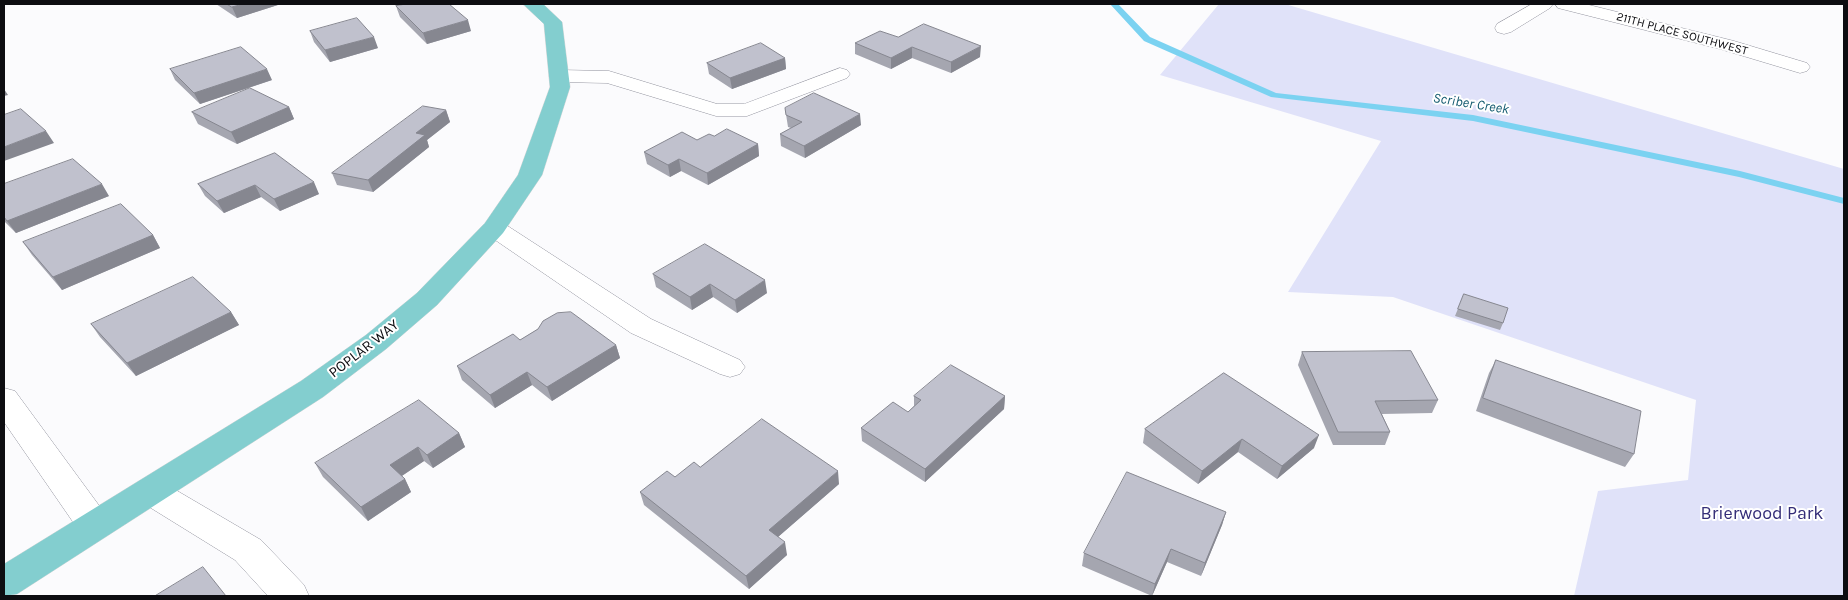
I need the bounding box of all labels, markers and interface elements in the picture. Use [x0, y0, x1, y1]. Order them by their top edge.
street label: 211TH PLACE SOUTHWEST [1615, 10, 1749, 58]
water label: Scriber Creek [1432, 90, 1510, 118]
street label: POPLAR WAY [325, 316, 403, 382]
park label: Brierwood Park [1701, 503, 1823, 525]

